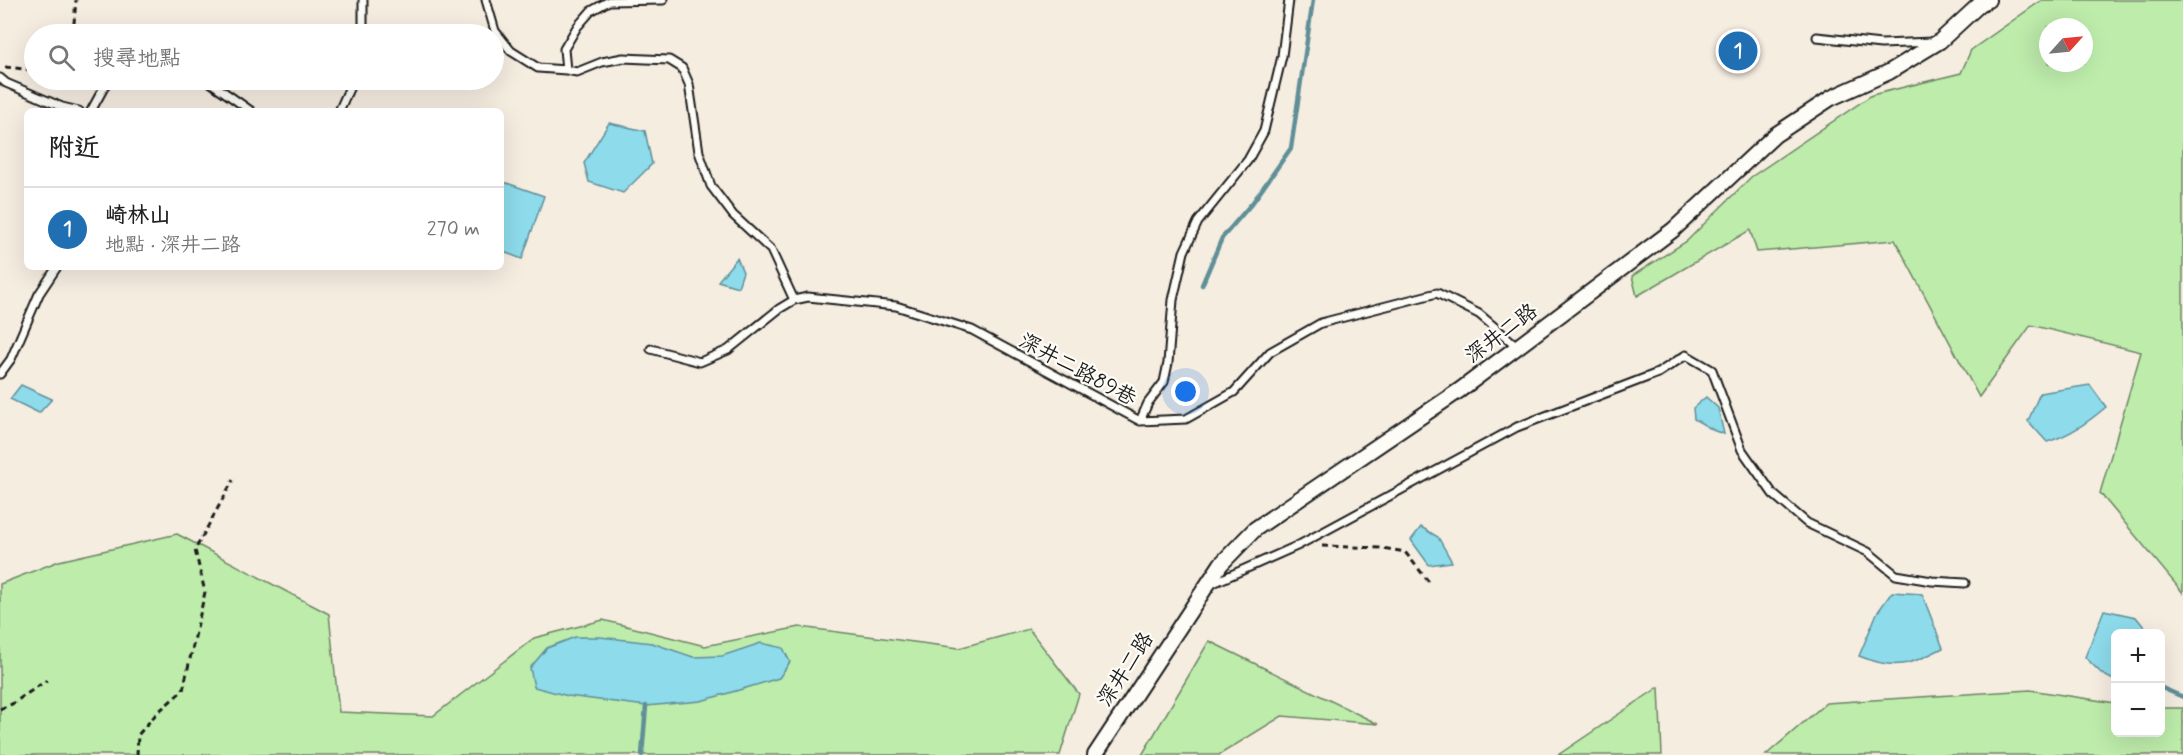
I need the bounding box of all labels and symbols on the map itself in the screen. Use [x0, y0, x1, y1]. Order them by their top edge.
north arrow [2039, 18, 2093, 72]
pin: 1 [1718, 28, 1758, 74]
street label: 深井二路 [1460, 297, 1544, 370]
street label: 深井二路89巷 [1014, 327, 1141, 413]
your location [1171, 377, 1200, 406]
street label: 深井二路 [1091, 627, 1160, 712]

